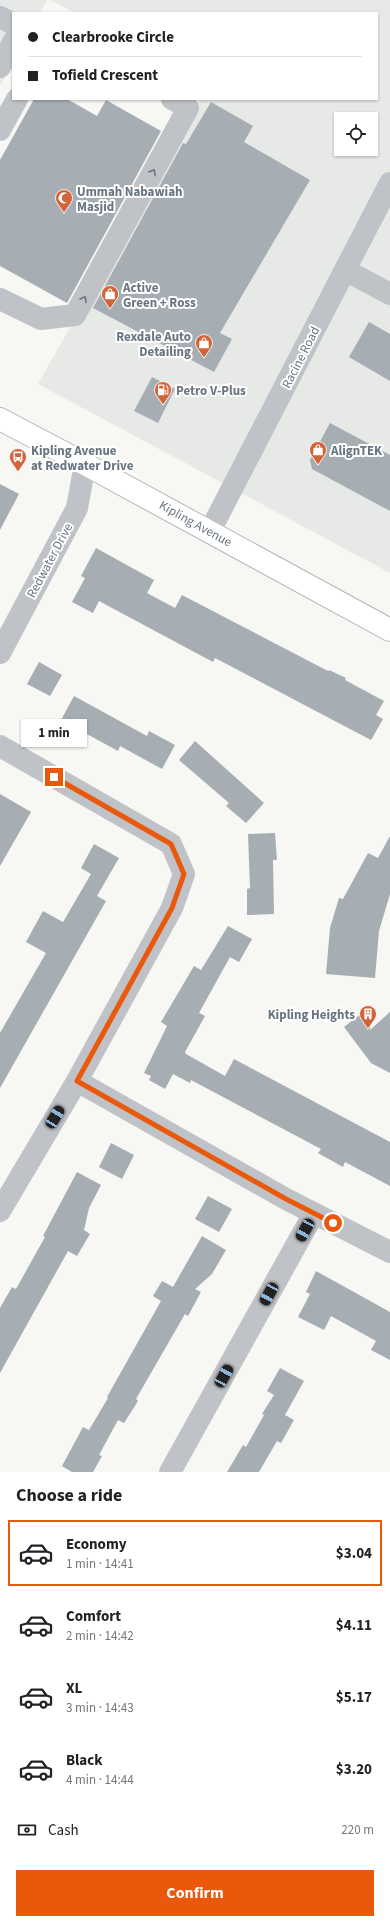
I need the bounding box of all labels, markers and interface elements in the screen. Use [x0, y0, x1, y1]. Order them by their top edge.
text: Clearbrooke Circle [52, 27, 174, 48]
text: Tofield Crescent [52, 65, 158, 86]
map controls [334, 112, 378, 156]
button: locate [334, 112, 378, 156]
one-way arrow [148, 169, 155, 177]
place label: Ummah Nabawiah Masjid [77, 183, 182, 216]
mosque icon: Ummah Nabawiah Masjid [54, 188, 74, 213]
place label: Active Green + Ross [122, 279, 196, 312]
shop icon: Active Green + Ross [100, 284, 120, 309]
one-way arrow [79, 296, 86, 303]
street label: Racine Road [278, 323, 324, 391]
place label: Rexdale Auto Detailing [116, 328, 191, 361]
shop icon: Rexdale Auto Detailing [194, 333, 214, 358]
fuel station icon: Petro V-Plus [153, 380, 173, 405]
place label: Petro V-Plus [176, 382, 246, 400]
shop icon: AlignTEK [308, 440, 328, 465]
place label: Kipling Avenue at Redwater Drive [31, 442, 134, 475]
place label: AlignTEK [330, 442, 383, 460]
bus stop icon: Kipling Avenue at Redwater Drive [8, 447, 28, 472]
street label: Kipling Avenue [156, 496, 235, 551]
street label: Redwater Drive [23, 520, 77, 601]
callout: 1 min [21, 719, 87, 747]
text: 1 min [38, 724, 70, 742]
route end [45, 768, 63, 786]
building icon: Kipling Heights [358, 1004, 378, 1029]
place label: Kipling Heights [268, 1006, 355, 1024]
car [44, 1104, 66, 1130]
route start [324, 1214, 342, 1232]
car [294, 1217, 316, 1243]
car [258, 1281, 280, 1307]
car [213, 1363, 235, 1389]
text: Choose a ride [16, 1483, 122, 1508]
text: Economy [66, 1534, 127, 1555]
icon: car [18, 1535, 54, 1571]
text: $3.04 [336, 1543, 372, 1564]
text: 1 min · 14:41 [66, 1555, 134, 1573]
text: Comfort [66, 1606, 121, 1627]
icon: car [18, 1607, 54, 1643]
text: $4.11 [336, 1615, 372, 1636]
text: 2 min · 14:42 [66, 1627, 134, 1645]
text: XL [66, 1678, 82, 1699]
icon: car [18, 1679, 54, 1715]
text: $5.17 [336, 1687, 372, 1708]
text: 3 min · 14:43 [66, 1699, 134, 1717]
text: Black [66, 1750, 103, 1771]
icon: car [18, 1751, 54, 1787]
text: $3.20 [336, 1759, 372, 1780]
text: 4 min · 14:44 [66, 1771, 134, 1789]
icon: cash [16, 1819, 38, 1841]
text: Cash [48, 1820, 79, 1841]
text: 220 m [341, 1821, 374, 1839]
button: Confirm [16, 1870, 374, 1916]

